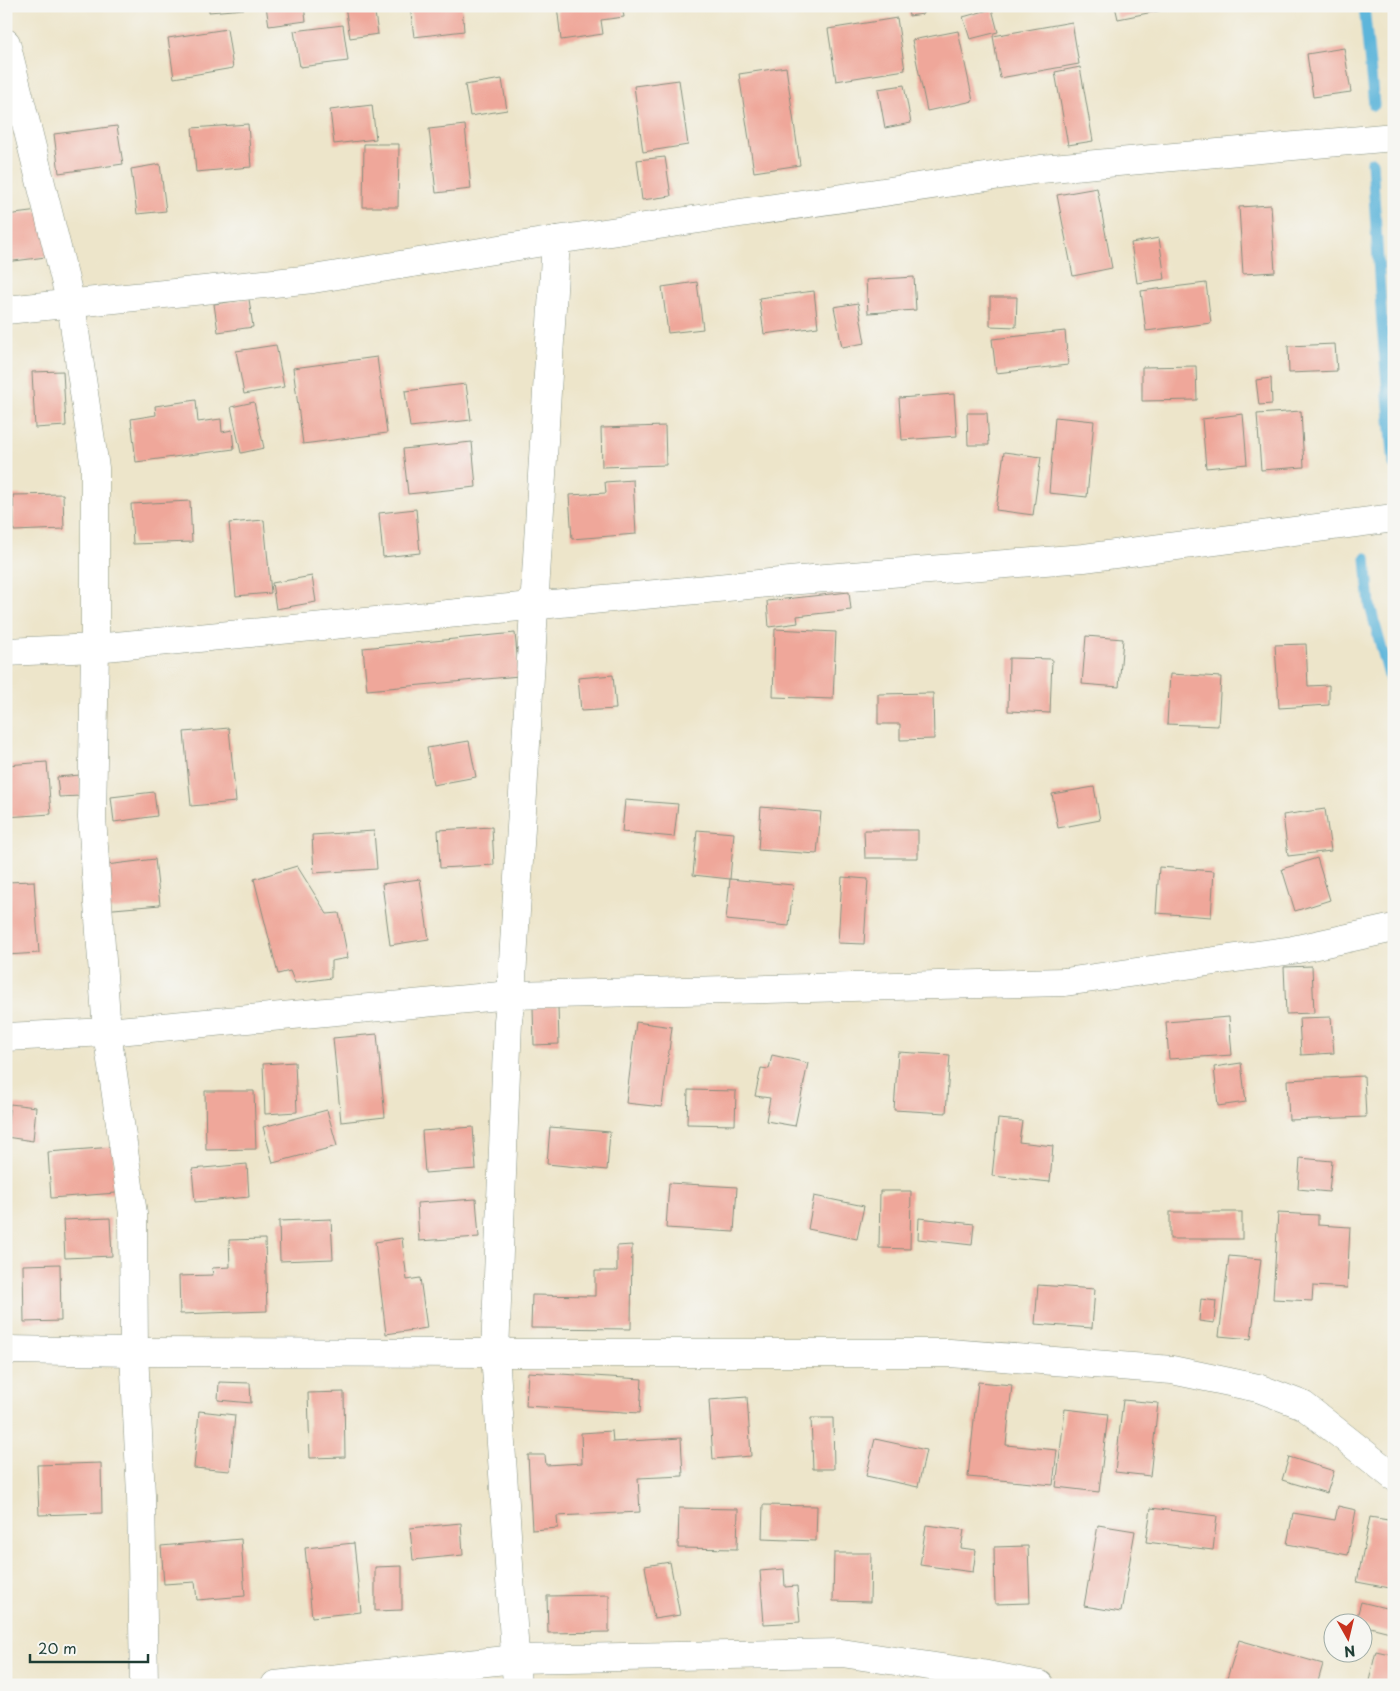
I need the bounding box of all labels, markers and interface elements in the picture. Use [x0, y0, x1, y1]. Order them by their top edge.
north arrow [1322, 1614, 1372, 1664]
scale bar [30, 1631, 148, 1663]
text: 20 m [38, 1636, 77, 1659]
text: N [1343, 1640, 1357, 1663]

